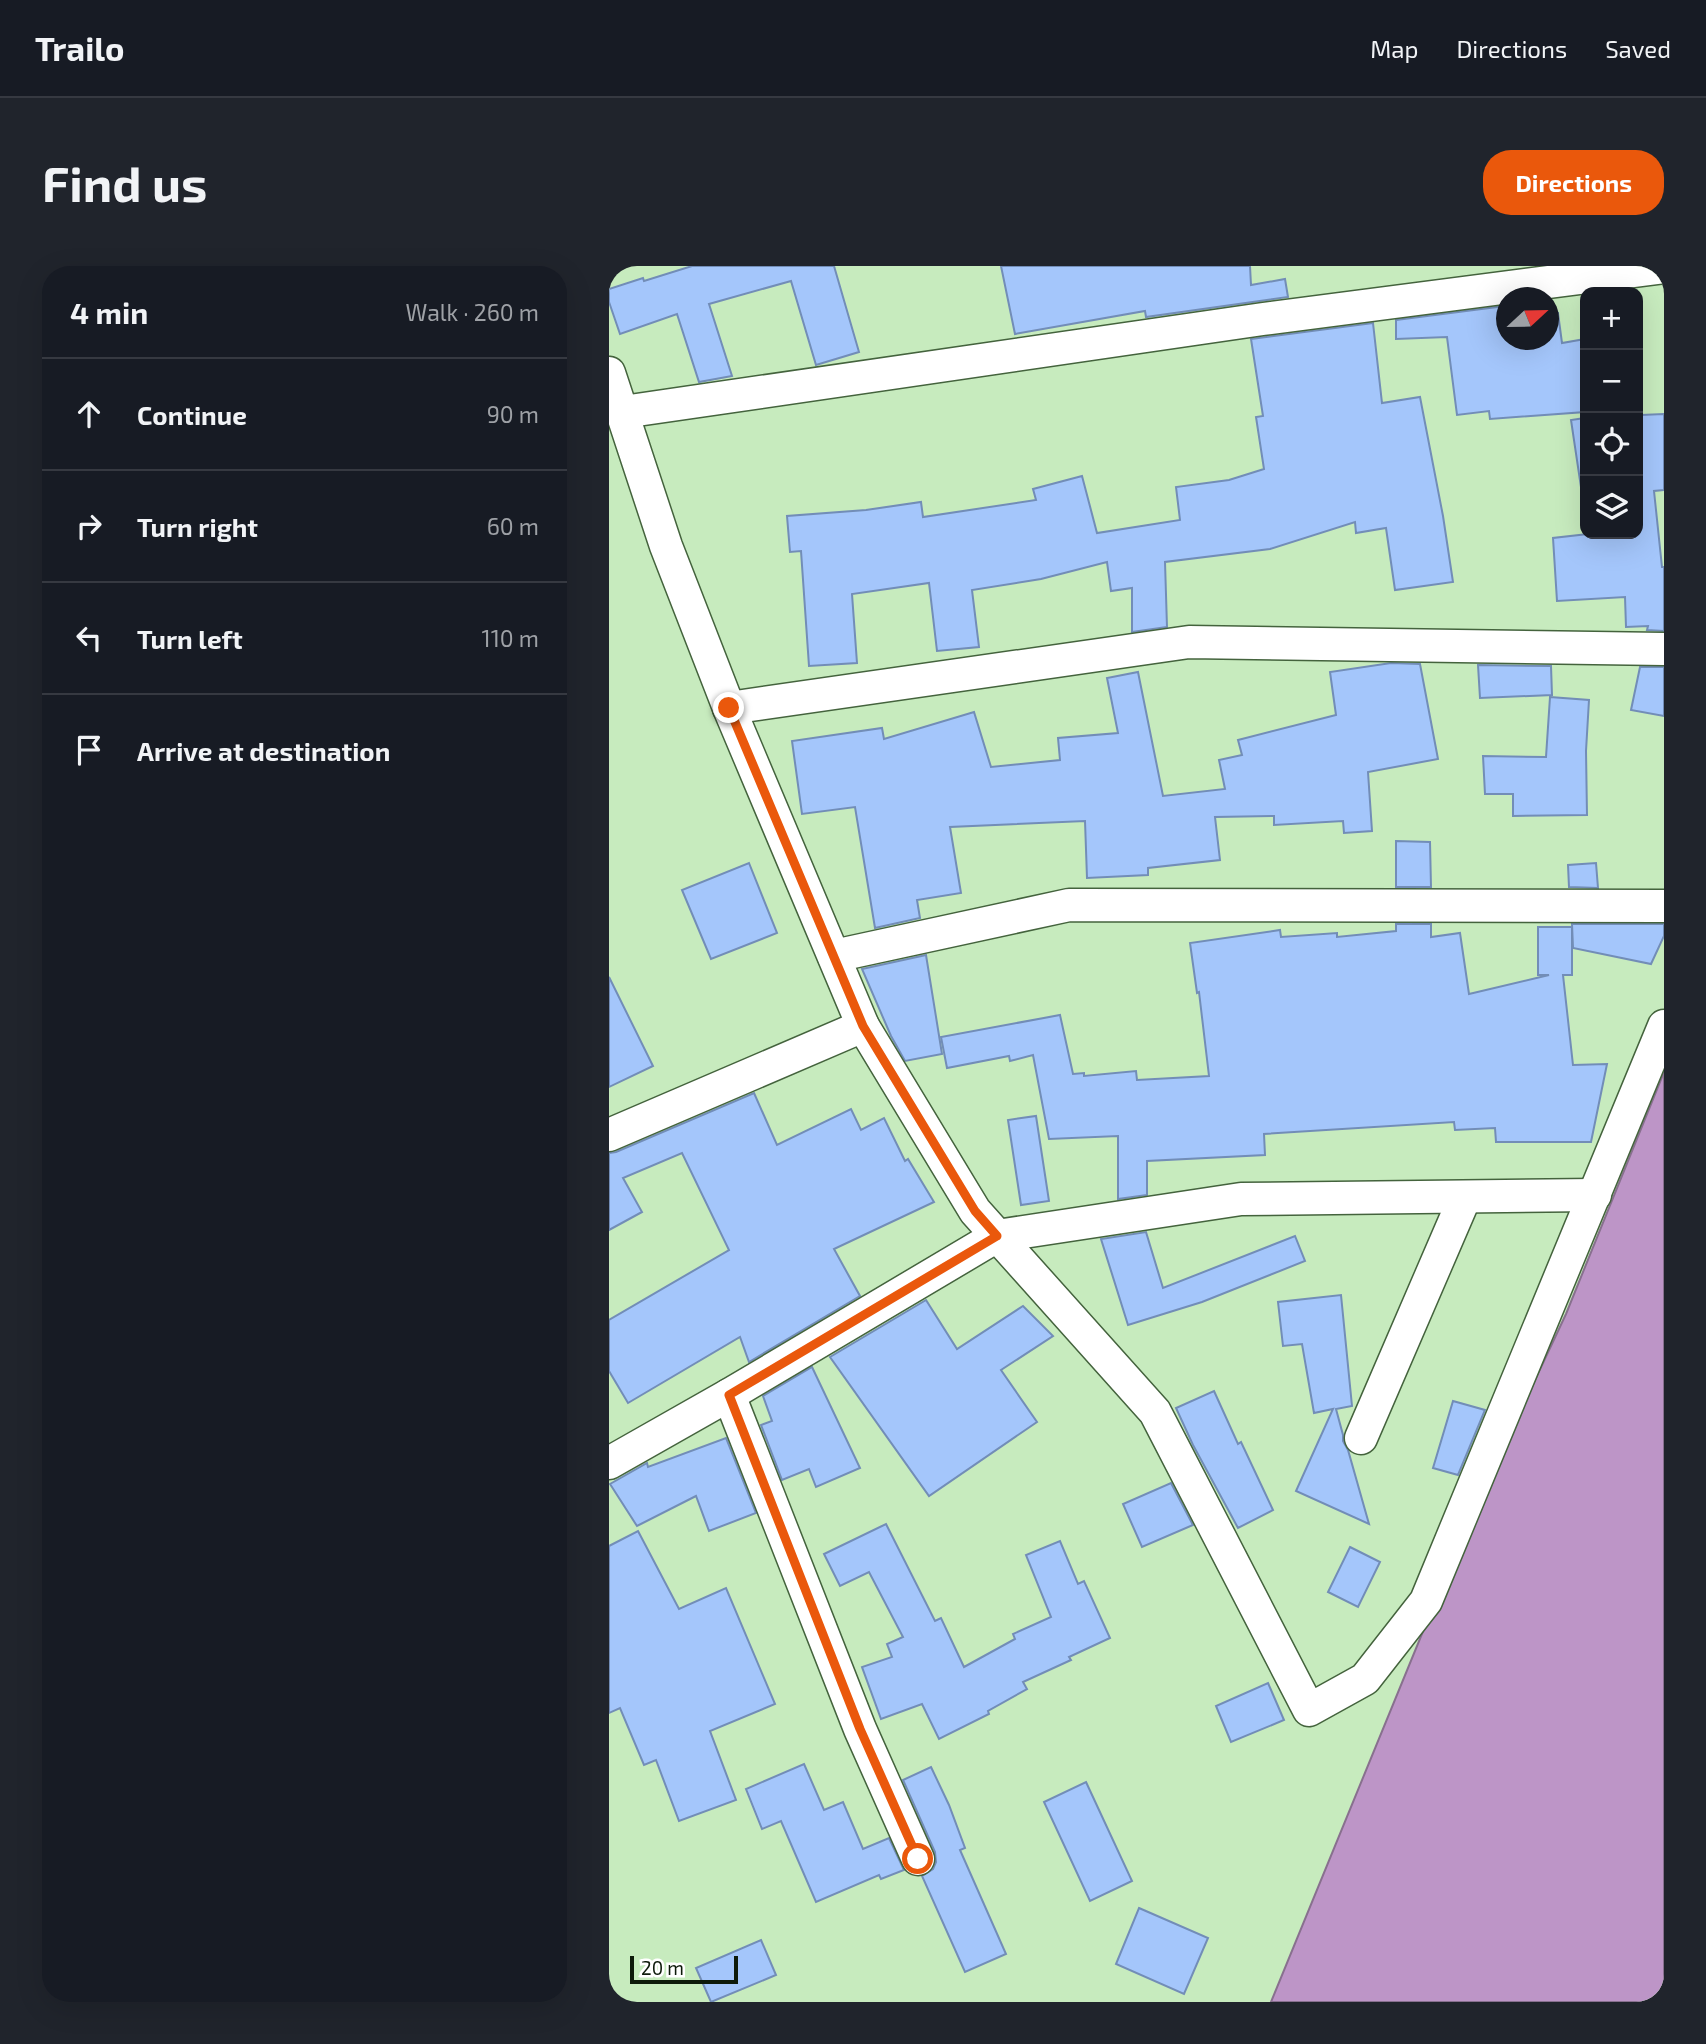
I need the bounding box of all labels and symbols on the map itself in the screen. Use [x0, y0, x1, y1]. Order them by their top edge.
north arrow [1496, 287, 1559, 350]
route end [713, 692, 744, 723]
route start [902, 1843, 933, 1874]
scale bar [630, 1953, 739, 1985]

